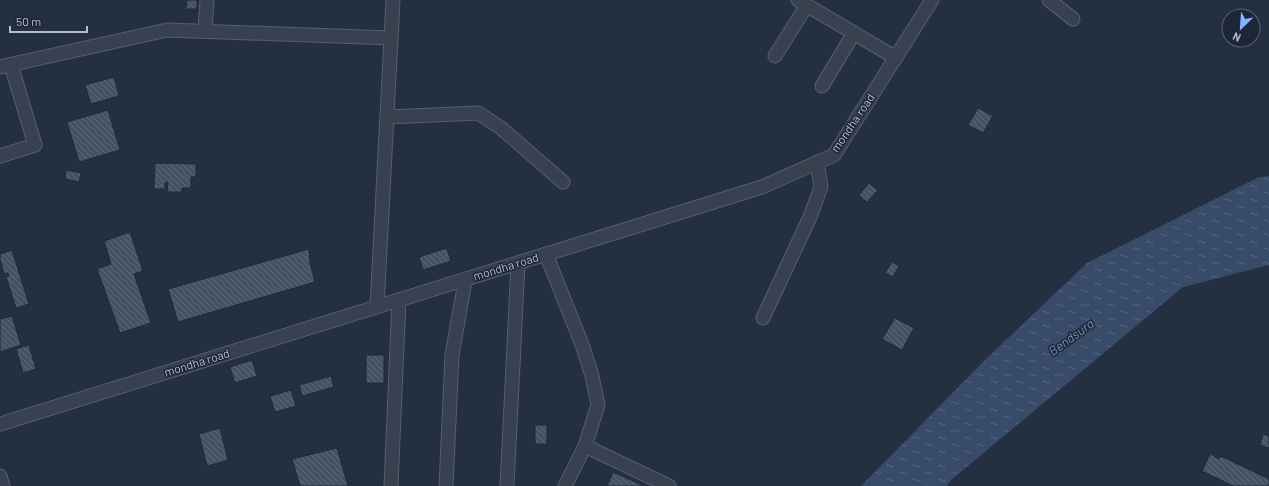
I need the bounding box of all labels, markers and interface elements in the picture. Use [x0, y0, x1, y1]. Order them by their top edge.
scale bar [10, 8, 87, 34]
north arrow [1221, 8, 1261, 48]
text: 50 m [16, 14, 41, 28]
text: N [1230, 30, 1243, 45]
street label: mondha road [827, 90, 877, 154]
street label: mondha road [471, 249, 540, 283]
water label: Bendsura [1045, 315, 1097, 359]
street label: mondha road [162, 345, 231, 379]

